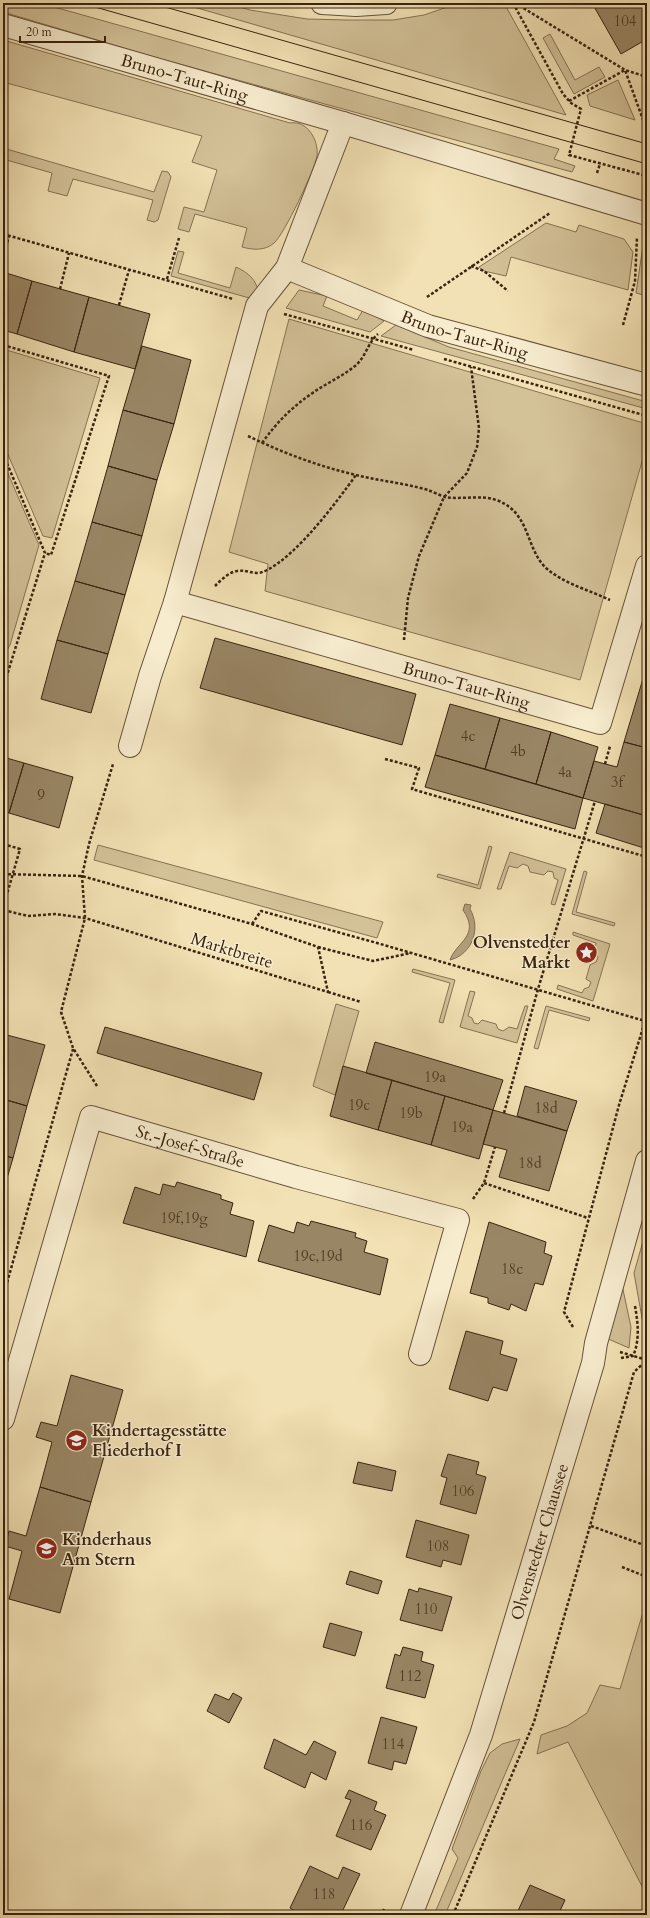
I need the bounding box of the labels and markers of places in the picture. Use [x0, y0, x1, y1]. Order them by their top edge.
place label: Olvenstedter Markt [473, 931, 570, 974]
place icon: Olvenstedter Markt [573, 939, 599, 965]
place label: Kindertagesstätte Fliederhof I [92, 1419, 227, 1462]
school or university icon: Kindertagesstätte Fliederhof I [64, 1427, 90, 1453]
place label: Kinderhaus Am Stern [62, 1528, 152, 1571]
school or university icon: Kinderhaus Am Stern [33, 1536, 59, 1562]

